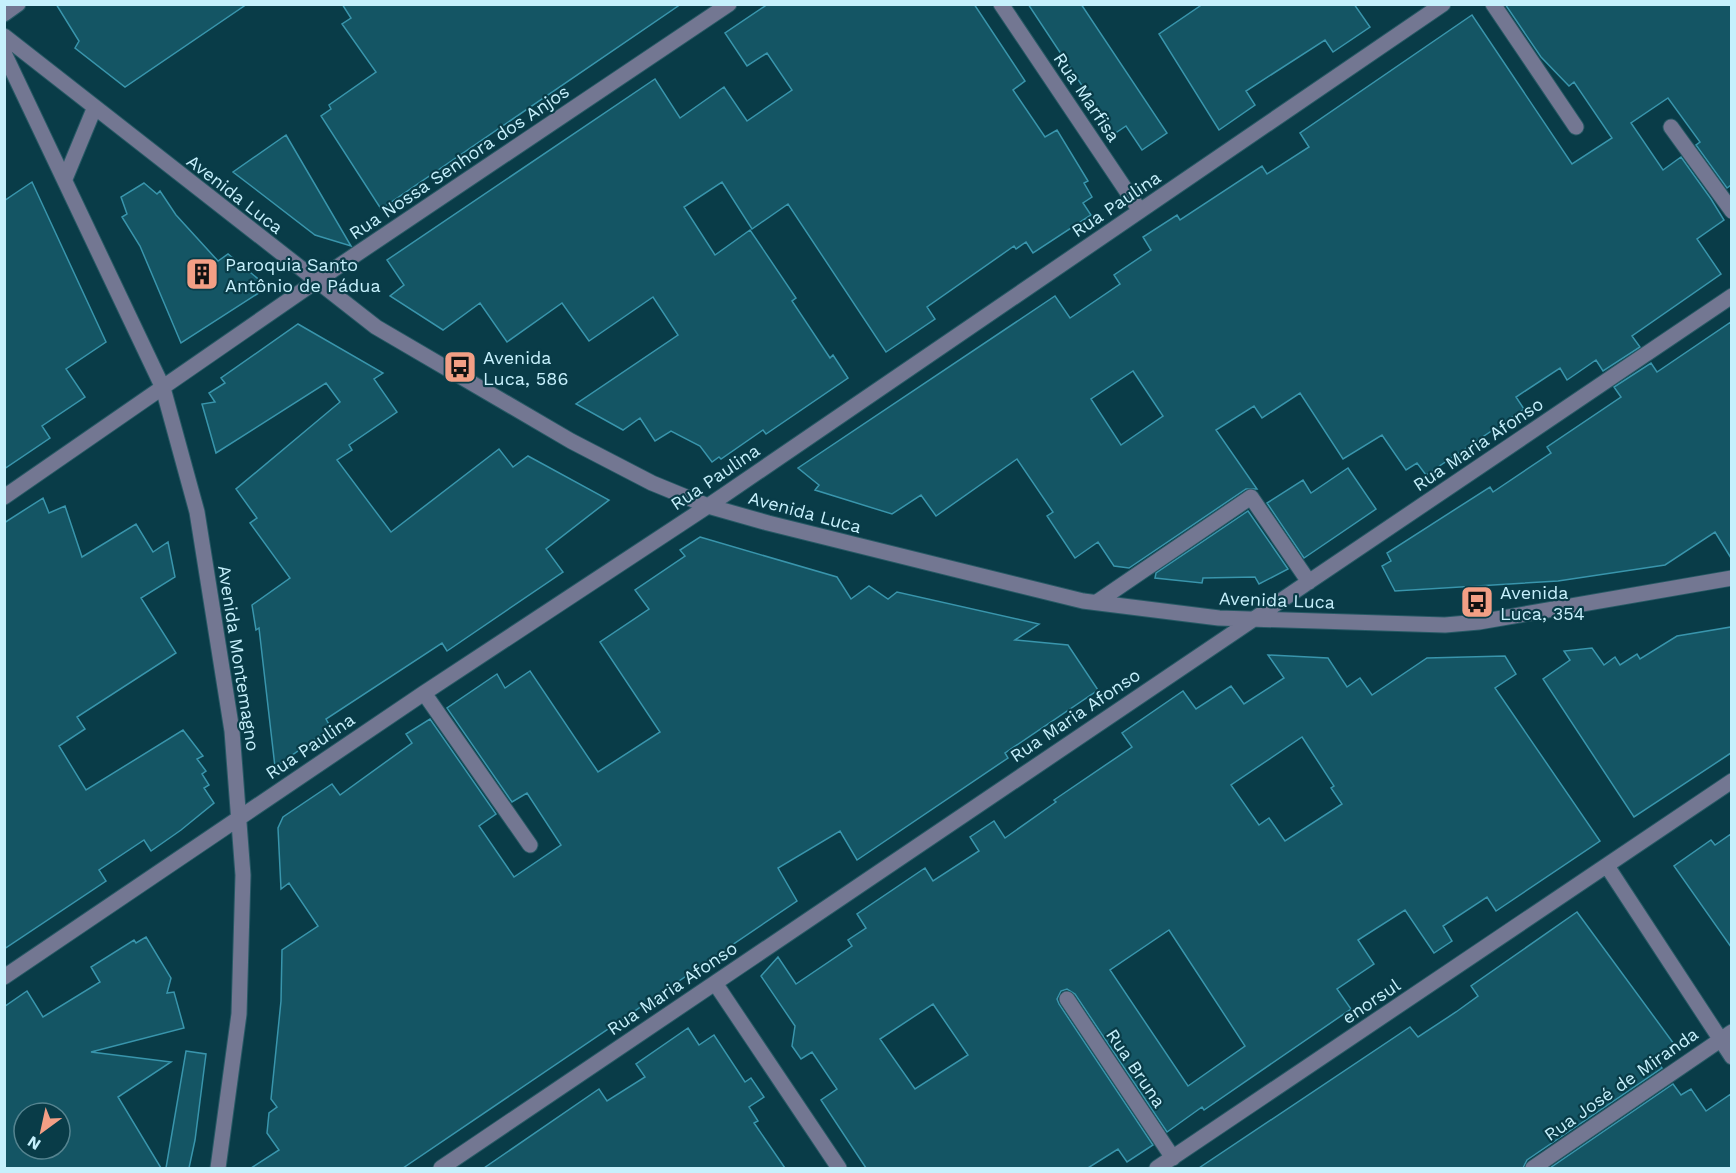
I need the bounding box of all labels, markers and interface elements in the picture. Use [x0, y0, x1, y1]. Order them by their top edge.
street label: Rua Marfisa [1049, 48, 1125, 146]
street label: Rua Nossa Senhora dos Anjos [345, 80, 573, 244]
street label: Avenida Luca [183, 150, 287, 238]
street label: Rua Paulina [1068, 167, 1164, 241]
place label: Paroquia Santo Antônio de Pádua [225, 254, 381, 296]
building icon: Paroquia Santo Antônio de Pádua [184, 256, 220, 292]
place label: Avenida Luca, 586 [483, 347, 568, 389]
bus stop icon: Avenida Luca, 586 [442, 349, 478, 385]
street label: Rua Maria Afonso [1409, 393, 1547, 495]
street label: Rua Paulina [667, 440, 763, 514]
street label: Avenida Luca [746, 487, 864, 537]
street label: Avenida Montemagno [214, 564, 264, 752]
place label: Avenida Luca, 354 [1500, 582, 1585, 624]
bus stop icon: Avenida Luca, 354 [1459, 584, 1495, 620]
street label: Avenida Luca [1219, 587, 1335, 613]
street label: Rua Maria Afonso [1006, 664, 1144, 766]
street label: Rua Paulina [262, 709, 358, 783]
street label: Rua Maria Afonso [603, 937, 741, 1039]
street label: enorsul [1338, 974, 1404, 1028]
street label: Rua José de Miranda [1540, 1023, 1702, 1145]
street label: Rua Bruna [1102, 1025, 1170, 1111]
north arrow [12, 1101, 72, 1161]
text: N [24, 1132, 44, 1154]

